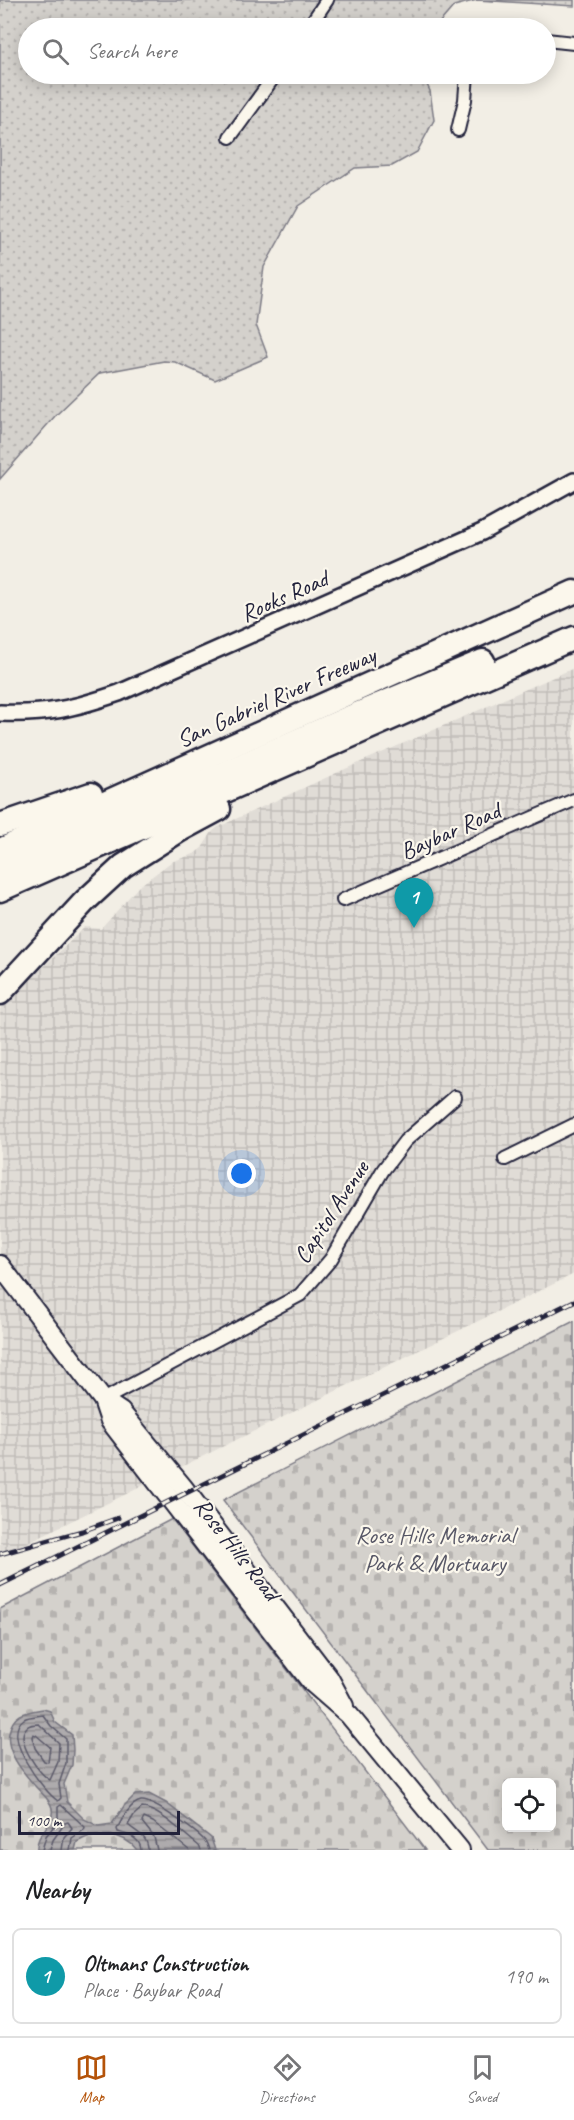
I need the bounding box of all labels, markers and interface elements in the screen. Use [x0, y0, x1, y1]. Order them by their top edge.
search box [18, 18, 556, 84]
icon: search [39, 35, 72, 68]
text: Search here [87, 37, 177, 65]
street label: Rooks Road [236, 562, 336, 629]
street label: San Gabriel River Freeway [172, 639, 382, 754]
street label: Baybar Road [395, 794, 508, 866]
pin: 1 [394, 878, 434, 928]
street label: Capitol Avenue [287, 1153, 377, 1269]
your location [227, 1159, 256, 1188]
street label: Rose Hills Road [188, 1492, 289, 1609]
park label: Rose Hills Memorial Park & Mortuary [356, 1520, 518, 1578]
map controls [502, 1778, 556, 1832]
button: locate [502, 1778, 556, 1832]
scale bar [18, 1808, 180, 1836]
text: 100 m [27, 1811, 61, 1831]
text: Nearby [24, 1873, 89, 1906]
text: Oltmans Construction [83, 1950, 248, 1978]
text: 1 [41, 1964, 50, 1989]
text: 190 m [505, 1964, 548, 1989]
text: Place · Baybar Road [83, 1978, 220, 2003]
tab: Map [75, 2051, 108, 2107]
tab: Directions [259, 2051, 315, 2107]
tab: Saved [466, 2051, 499, 2107]

